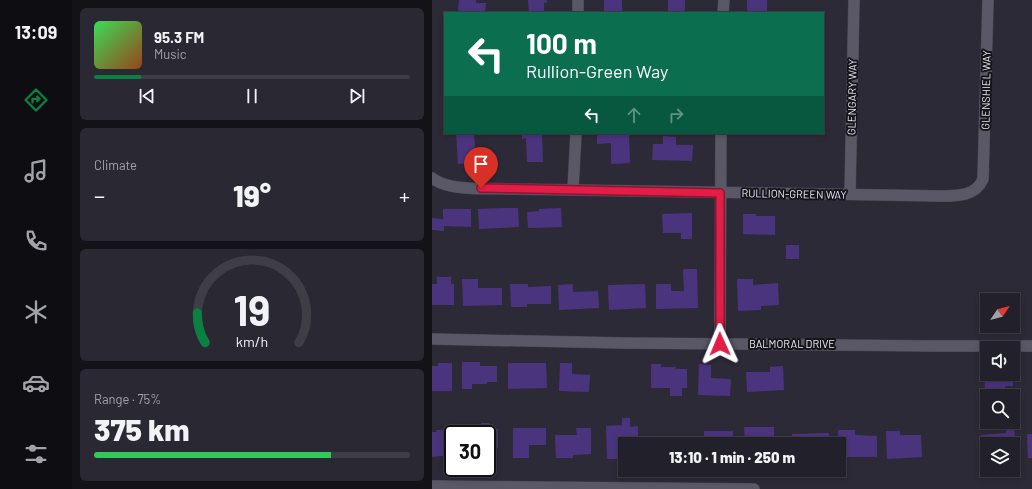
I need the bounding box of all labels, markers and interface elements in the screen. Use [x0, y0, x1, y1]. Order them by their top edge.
text: 13:09 [15, 21, 57, 43]
text: 100 m [526, 26, 597, 60]
text: 95.3 FM [154, 28, 204, 46]
icon: left [460, 28, 512, 80]
text: Music [154, 46, 187, 62]
street label: GLENSHIEL WAY [978, 50, 993, 130]
street label: GLENGARY WAY [844, 59, 859, 135]
text: Rullion-Green Way [526, 60, 668, 82]
icon: previous [136, 85, 158, 107]
icon: pause [241, 85, 263, 107]
icon: next [346, 85, 368, 107]
icon: directions [22, 86, 50, 114]
icon: left [581, 104, 603, 126]
icon: ahead [623, 104, 645, 126]
icon: right [665, 104, 687, 126]
pin [464, 147, 498, 188]
icon: arrive [470, 153, 492, 175]
icon: music [22, 157, 50, 185]
text: Climate [94, 157, 137, 173]
text: 19° [233, 177, 271, 213]
text: − [94, 182, 105, 208]
text: + [399, 182, 410, 208]
street label: RULLION-GREEN WAY [741, 186, 847, 201]
icon: phone [22, 227, 50, 255]
text: 19 [234, 283, 270, 333]
north arrow [980, 293, 1020, 333]
map controls [980, 293, 1020, 477]
icon: climate [22, 298, 50, 326]
position arrow [699, 323, 741, 365]
text: km/h [236, 332, 268, 349]
street label: BALMORAL DRIVE [749, 337, 835, 350]
button: sound [980, 341, 1020, 381]
icon: car [22, 369, 50, 397]
button: search [980, 389, 1020, 429]
text: Range · 75% [94, 391, 161, 407]
text: 375 km [94, 411, 190, 447]
speed limit sign: 30 [444, 425, 496, 477]
button: layers [980, 437, 1020, 477]
icon: filters [22, 440, 50, 468]
text: 13:10 · 1 min · 250 m [669, 448, 795, 466]

